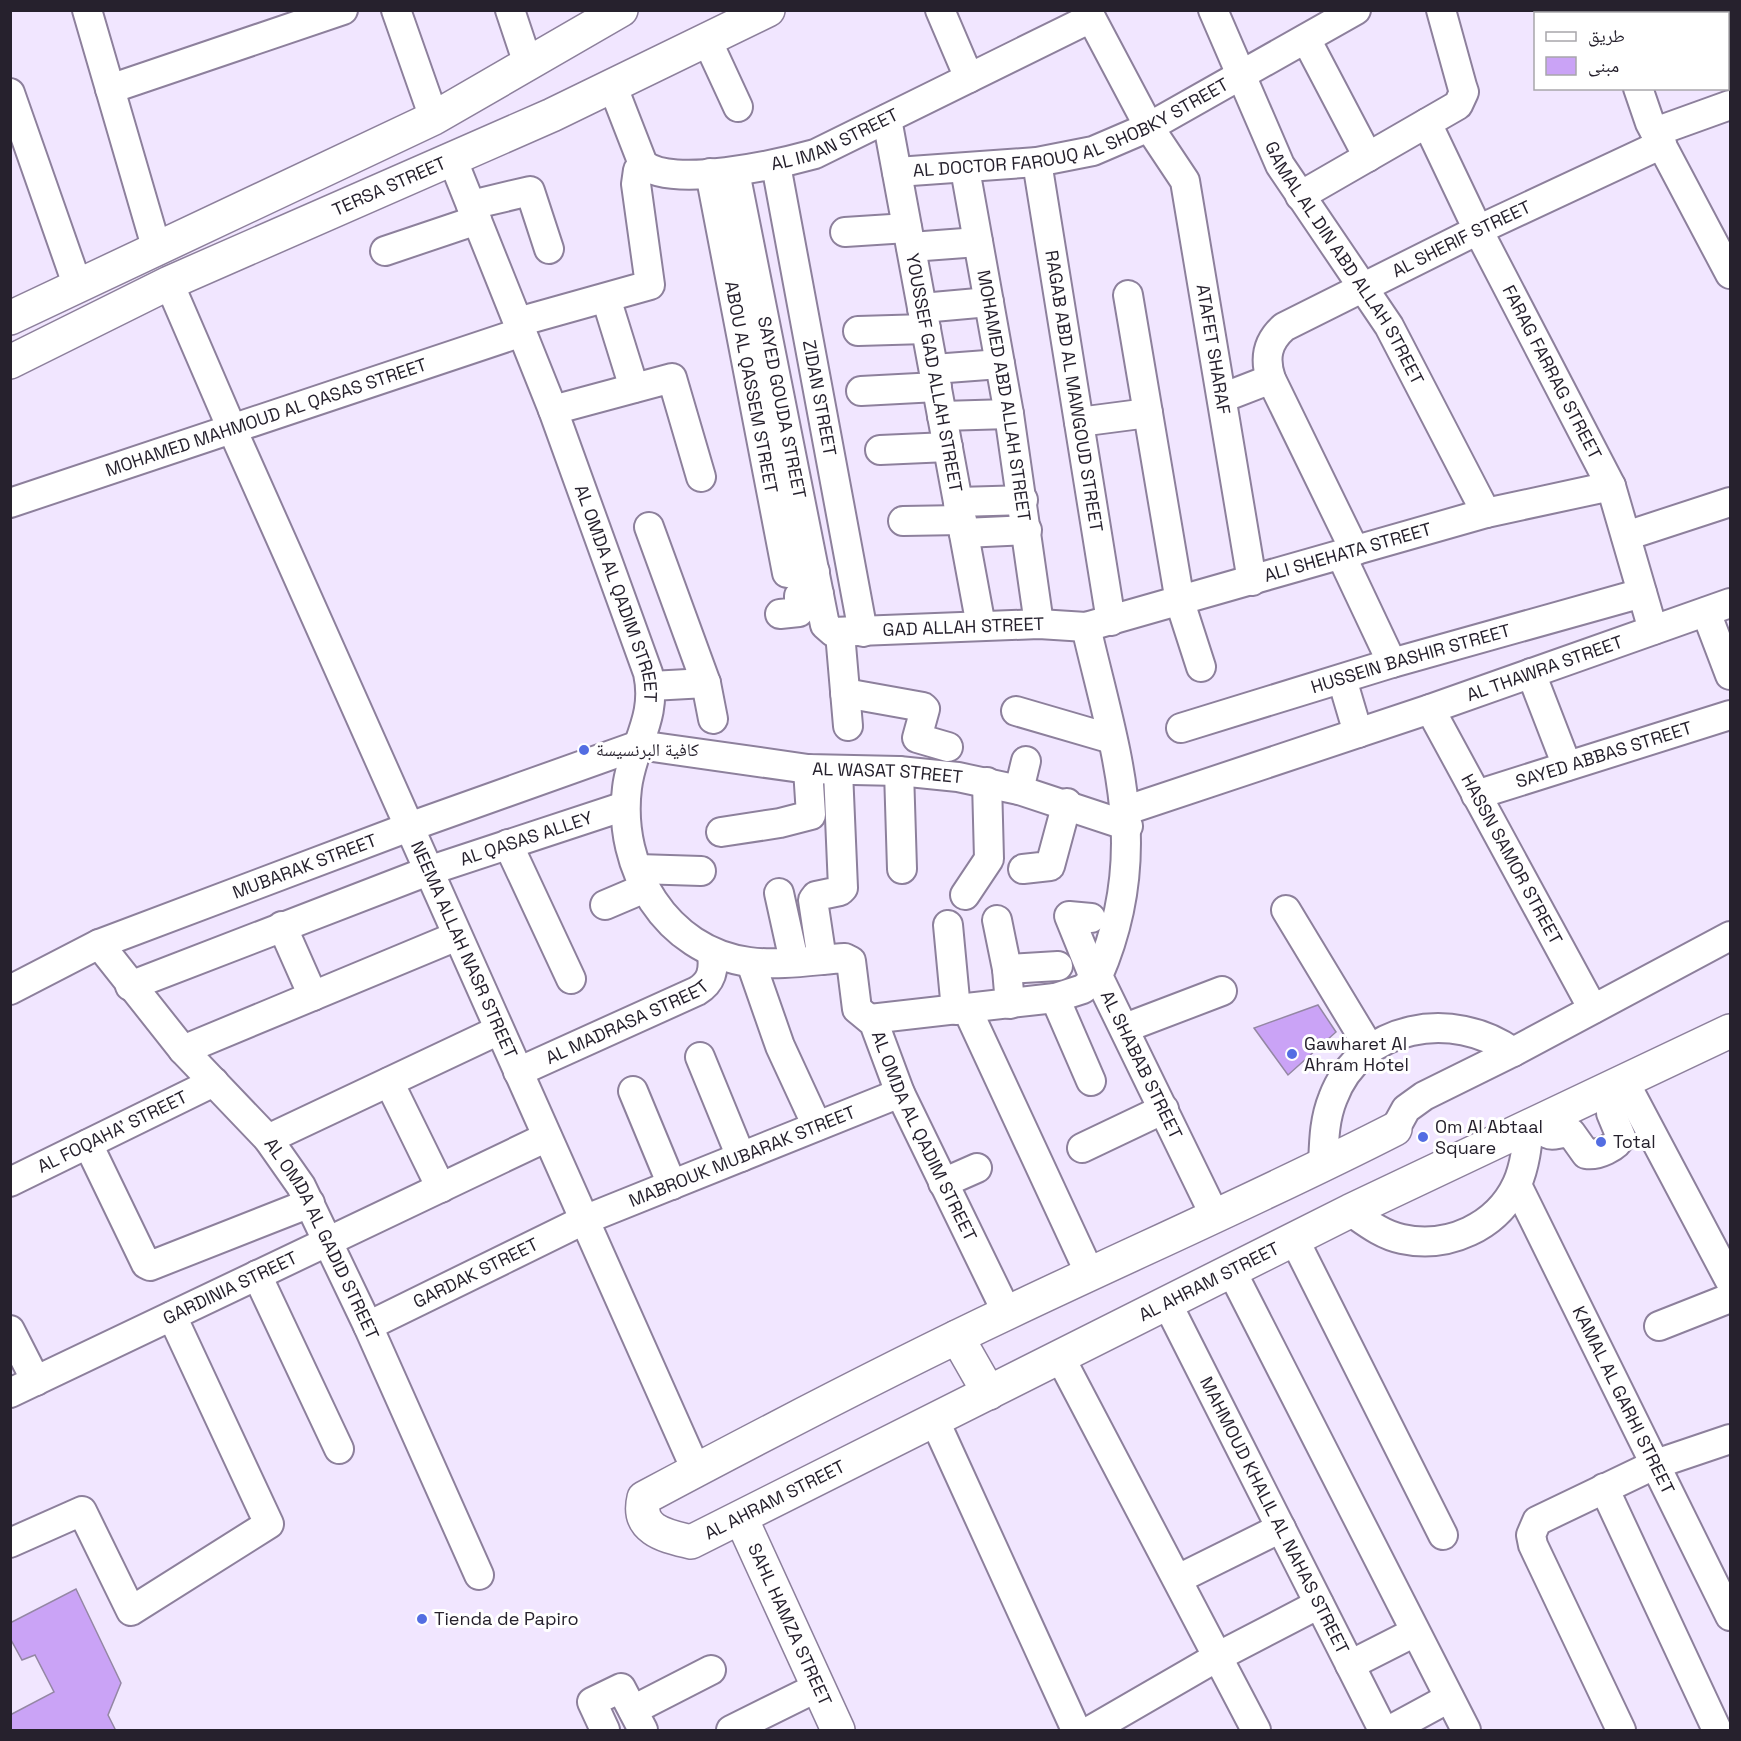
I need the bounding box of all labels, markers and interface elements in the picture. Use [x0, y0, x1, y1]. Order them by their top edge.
legend [1534, 12, 1729, 90]
text: طريق [1588, 24, 1625, 47]
text: مبنى [1588, 54, 1619, 77]
street label: AL DOCTOR FAROUQ AL SHOBKY STREET [912, 72, 1233, 182]
street label: AL IMAN STREET [769, 103, 902, 175]
street label: GAMAL AL DIN ABD ALLAH STREET [1260, 138, 1430, 389]
street label: TERSA STREET [328, 151, 450, 221]
street label: AL SHERIF STREET [1388, 195, 1535, 282]
street label: RAGAB ABD AL MAWGOUD STREET [1040, 248, 1109, 534]
street label: YOUSSEF GAD ALLAH STREET [901, 251, 968, 494]
street label: MOHAMED ABD ALLAH STREET [972, 268, 1036, 523]
street label: ABOU AL QASSEM STREET [720, 279, 783, 496]
street label: FARAG FARRAG STREET [1498, 281, 1607, 464]
street label: ATAFET SHARAF [1191, 282, 1236, 416]
street label: SAYED GOUDA STREET [753, 314, 812, 501]
street label: ZIDAN STREET [798, 338, 842, 458]
street label: MOHAMED MAHMOUD AL QASAS STREET [102, 352, 430, 481]
street label: AL OMDA AL QADIM STREET [570, 481, 662, 703]
street label: ALI SHEHATA STREET [1261, 517, 1435, 587]
street label: GAD ALLAH STREET [882, 612, 1045, 641]
street label: HUSSEIN BASHIR STREET [1308, 618, 1513, 698]
street label: AL THAWRA STREET [1463, 630, 1626, 706]
street label: SAYED ABBAS STREET [1513, 716, 1695, 793]
place label: كافية البرنسيسة [596, 738, 699, 761]
marker: كافية البرنسيسة [577, 743, 591, 757]
street label: AL WASAT STREET [812, 757, 964, 788]
street label: HASSN SAMOR STREET [1456, 770, 1568, 949]
street label: AL QASAS ALLEY [457, 805, 596, 871]
street label: MUBARAK STREET [229, 828, 380, 904]
street label: NEEMA ALLAH NASR STREET [406, 837, 523, 1062]
street label: AL MADRASA STREET [542, 974, 714, 1069]
street label: AL SHABAB STREET [1096, 987, 1188, 1143]
street label: AL OMDA AL QADIM STREET [867, 1028, 982, 1245]
place label: Gawharet Al Ahram Hotel [1304, 1032, 1409, 1076]
marker: Gawharet Al Ahram Hotel [1285, 1047, 1299, 1061]
street label: AL FOQAHA' STREET [33, 1085, 191, 1178]
street label: MABROUK MUBARAK STREET [625, 1100, 859, 1212]
place label: Om Al Abtaal Square [1435, 1115, 1543, 1159]
marker: Om Al Abtaal Square [1416, 1130, 1430, 1144]
place label: Total [1613, 1130, 1656, 1153]
street label: AL OMDA AL GADID STREET [260, 1133, 385, 1343]
marker: Total [1594, 1135, 1608, 1149]
street label: GARDAK STREET [409, 1232, 542, 1313]
street label: AL AHRAM STREET [1135, 1236, 1283, 1326]
street label: GARDINIA STREET [159, 1246, 301, 1329]
street label: KAMAL AL GARHI STREET [1568, 1302, 1680, 1498]
street label: MAHMOUD KHALIL AL NAHAS STREET [1195, 1373, 1355, 1658]
street label: AL AHRAM STREET [700, 1454, 849, 1544]
street label: SAHL HAMZA STREET [743, 1539, 837, 1710]
place label: Tienda de Papiro [434, 1607, 579, 1630]
marker: Tienda de Papiro [415, 1612, 429, 1626]

